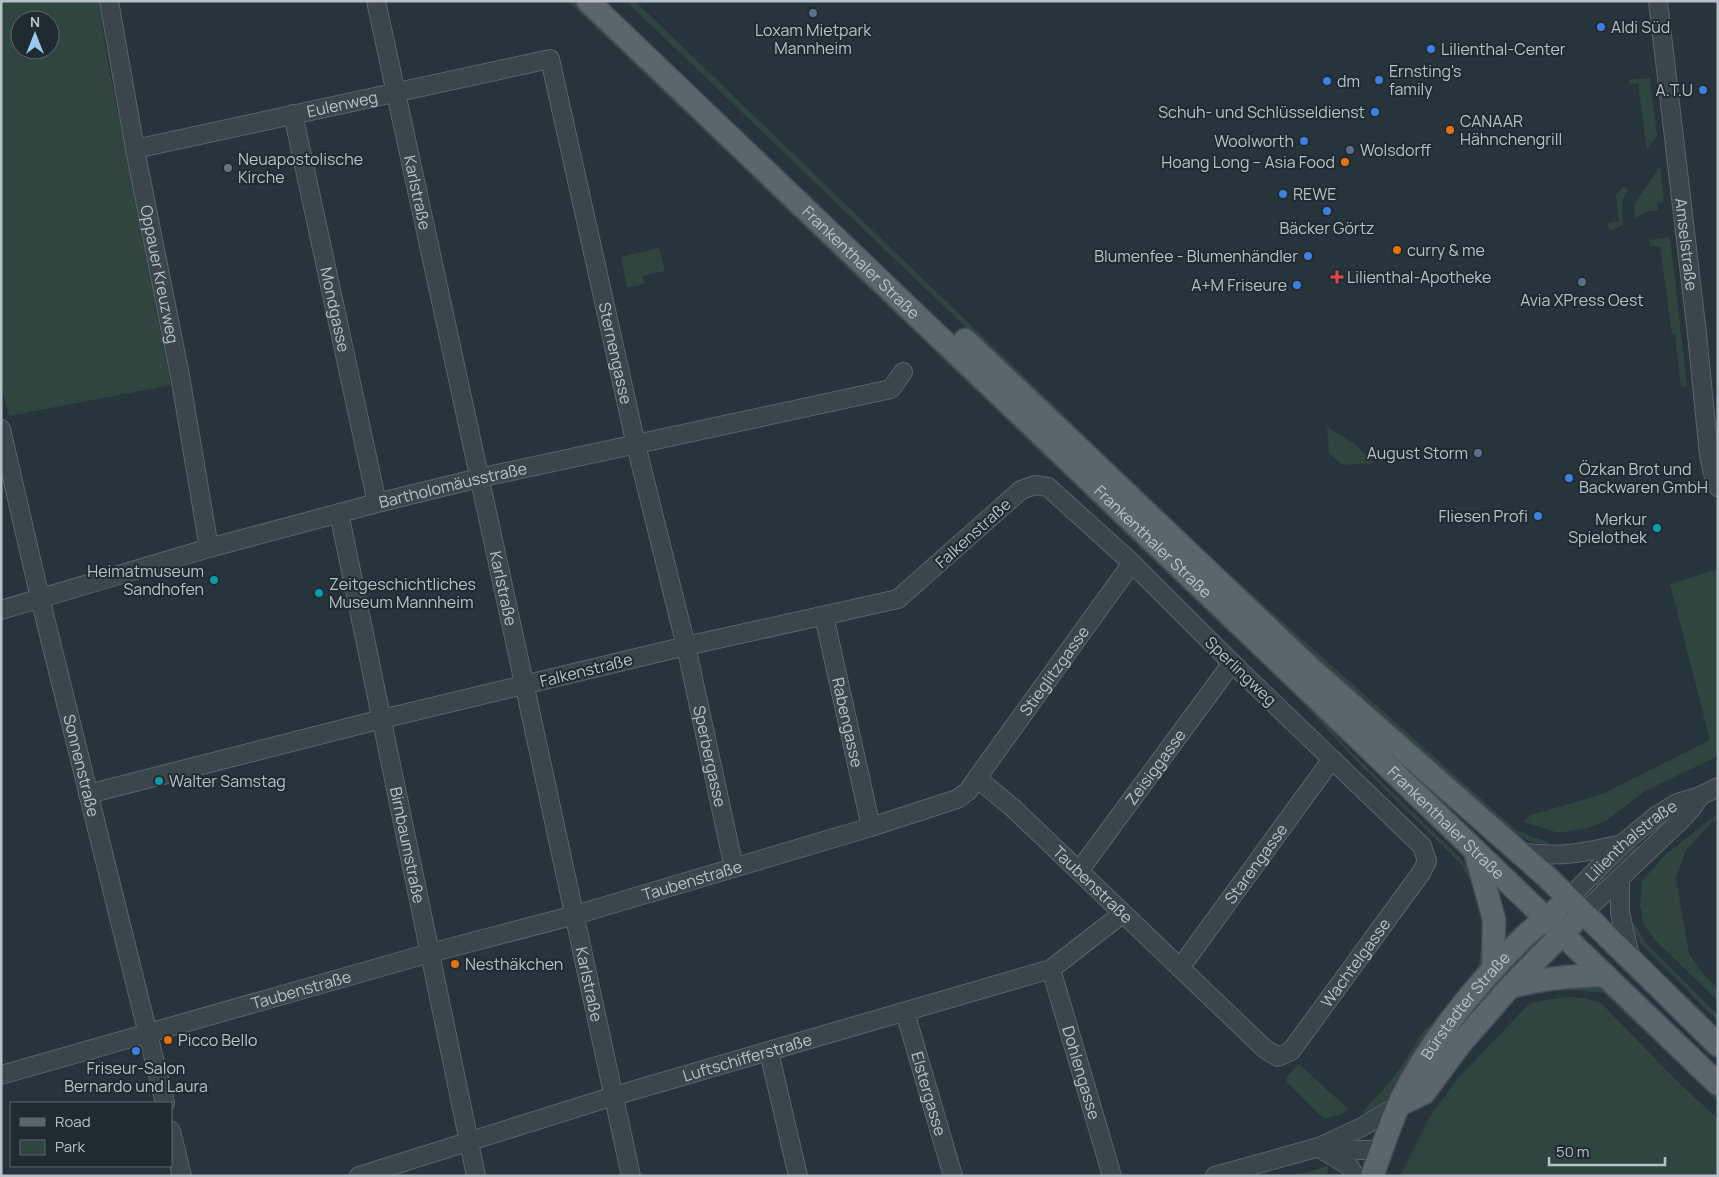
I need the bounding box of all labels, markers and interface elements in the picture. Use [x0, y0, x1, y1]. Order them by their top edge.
marker: Loxam Mietpark Mannheim [807, 7, 819, 19]
north arrow [10, 10, 60, 60]
text: N [30, 12, 40, 31]
place label: Aldi Süd [1611, 16, 1670, 38]
place label: Loxam Mietpark Mannheim [755, 19, 872, 59]
marker: Aldi Süd [1595, 21, 1607, 33]
place label: Lilienthal-Center [1441, 38, 1566, 60]
marker: Lilienthal-Center [1425, 43, 1437, 55]
place label: Ernsting's family [1389, 60, 1461, 100]
place label: dm [1337, 70, 1360, 92]
marker: Ernsting's family [1373, 74, 1385, 86]
marker: dm [1321, 75, 1333, 87]
place label: A.T.U [1656, 79, 1693, 101]
marker: A.T.U [1697, 84, 1709, 96]
street label: Eulenweg [305, 86, 380, 122]
place label: Schuh- und Schlüsseldienst [1158, 101, 1365, 123]
marker: Schuh- und Schlüsseldienst [1369, 106, 1381, 118]
place label: CANAAR Hähnchengrill [1460, 110, 1562, 150]
marker: CANAAR Hähnchengrill [1444, 124, 1456, 136]
place label: Woolworth [1214, 130, 1294, 152]
marker: Woolworth [1298, 135, 1310, 147]
place label: Wolsdorff [1360, 139, 1431, 161]
marker: Wolsdorff [1344, 144, 1356, 156]
place label: Neuapostolische Kirche [238, 148, 363, 188]
place label: Hoang Long – Asia Food [1161, 151, 1335, 173]
street label: Karlstraße [399, 153, 436, 232]
marker: Hoang Long – Asia Food [1339, 156, 1351, 168]
marker: Neuapostolische Kirche [222, 162, 234, 174]
place label: REWE [1293, 183, 1336, 205]
marker: REWE [1277, 188, 1289, 200]
street label: Amselstraße [1670, 197, 1703, 292]
street label: Frankenthaler Straße [798, 201, 925, 324]
street label: Oppauer Kreuzweg [135, 203, 184, 345]
marker: Bäcker Görtz [1321, 205, 1333, 217]
place label: Bäcker Görtz [1279, 217, 1375, 239]
place label: curry & me [1407, 239, 1485, 261]
marker: curry & me [1391, 244, 1403, 256]
place label: Blumenfee - Blumenhändler [1094, 245, 1298, 267]
marker: Blumenfee - Blumenhändler [1302, 250, 1314, 262]
street label: Mondgasse [315, 265, 355, 354]
place label: Lilienthal-Apotheke [1347, 266, 1491, 288]
marker: Lilienthal-Apotheke [1331, 271, 1343, 283]
place label: A+M Friseure [1191, 274, 1287, 296]
marker: Avia XPress Oest [1576, 276, 1588, 288]
marker: A+M Friseure [1291, 279, 1303, 291]
place label: Avia XPress Oest [1520, 289, 1644, 311]
street label: Sternengasse [594, 300, 638, 406]
place label: August Storm [1367, 442, 1468, 464]
marker: August Storm [1472, 447, 1484, 459]
street label: Bartholomäusstraße [377, 457, 529, 513]
place label: Özkan Brot und Backwaren GmbH [1579, 458, 1708, 498]
marker: Özkan Brot und Backwaren GmbH [1563, 472, 1575, 484]
street label: Frankenthaler Straße [1090, 480, 1217, 603]
street label: Falkenstraße [930, 493, 1016, 573]
place label: Fliesen Profi [1439, 505, 1528, 527]
place label: Merkur Spielothek [1568, 508, 1648, 548]
marker: Fliesen Profi [1532, 510, 1544, 522]
marker: Merkur Spielothek [1651, 522, 1663, 534]
street label: Karlstraße [485, 549, 522, 628]
place label: Heimatmuseum Sandhofen [87, 560, 204, 600]
place label: Zeitgeschichtliches Museum Mannheim [329, 573, 476, 613]
marker: Heimatmuseum Sandhofen [208, 574, 220, 586]
marker: Zeitgeschichtliches Museum Mannheim [313, 587, 325, 599]
street label: Stieglitzgasse [1014, 622, 1094, 720]
street label: Sperlingweg [1200, 631, 1282, 711]
street label: Falkenstraße [537, 648, 635, 692]
street label: Rabengasse [827, 675, 868, 770]
street label: Sperbergasse [688, 703, 732, 809]
street label: Sonnenstraße [58, 712, 105, 819]
street label: Zeisiggasse [1120, 725, 1191, 809]
street label: Frankenthaler Straße [1383, 761, 1510, 884]
place label: Walter Samstag [169, 770, 286, 792]
marker: Walter Samstag [153, 775, 165, 787]
street label: Birnbaumstraße [385, 785, 430, 905]
street label: Lilienthalstraße [1580, 795, 1681, 886]
street label: Starengasse [1219, 819, 1292, 908]
street label: Taubenstraße [1048, 841, 1138, 928]
street label: Taubenstraße [639, 855, 745, 905]
street label: Wachtelgasse [1316, 914, 1395, 1012]
street label: Karlstraße [571, 945, 608, 1024]
street label: Bürstadter Straße [1416, 947, 1515, 1064]
place label: Nesthäkchen [465, 953, 563, 975]
marker: Nesthäkchen [449, 958, 461, 970]
street label: Taubenstraße [249, 965, 354, 1014]
street label: Dohlengasse [1057, 1023, 1106, 1122]
street label: Luftschifferstraße [680, 1028, 814, 1086]
place label: Picco Bello [178, 1029, 257, 1051]
marker: Picco Bello [162, 1034, 174, 1046]
marker: Friseur-Salon Bernardo und Laura [130, 1045, 142, 1057]
street label: Elstergasse [906, 1049, 952, 1138]
place label: Friseur-Salon Bernardo und Laura [64, 1057, 208, 1097]
legend [10, 1102, 172, 1167]
text: Road [55, 1111, 91, 1132]
scale bar [1549, 1134, 1665, 1166]
text: Park [55, 1136, 85, 1157]
text: 50 m [1556, 1141, 1590, 1162]

